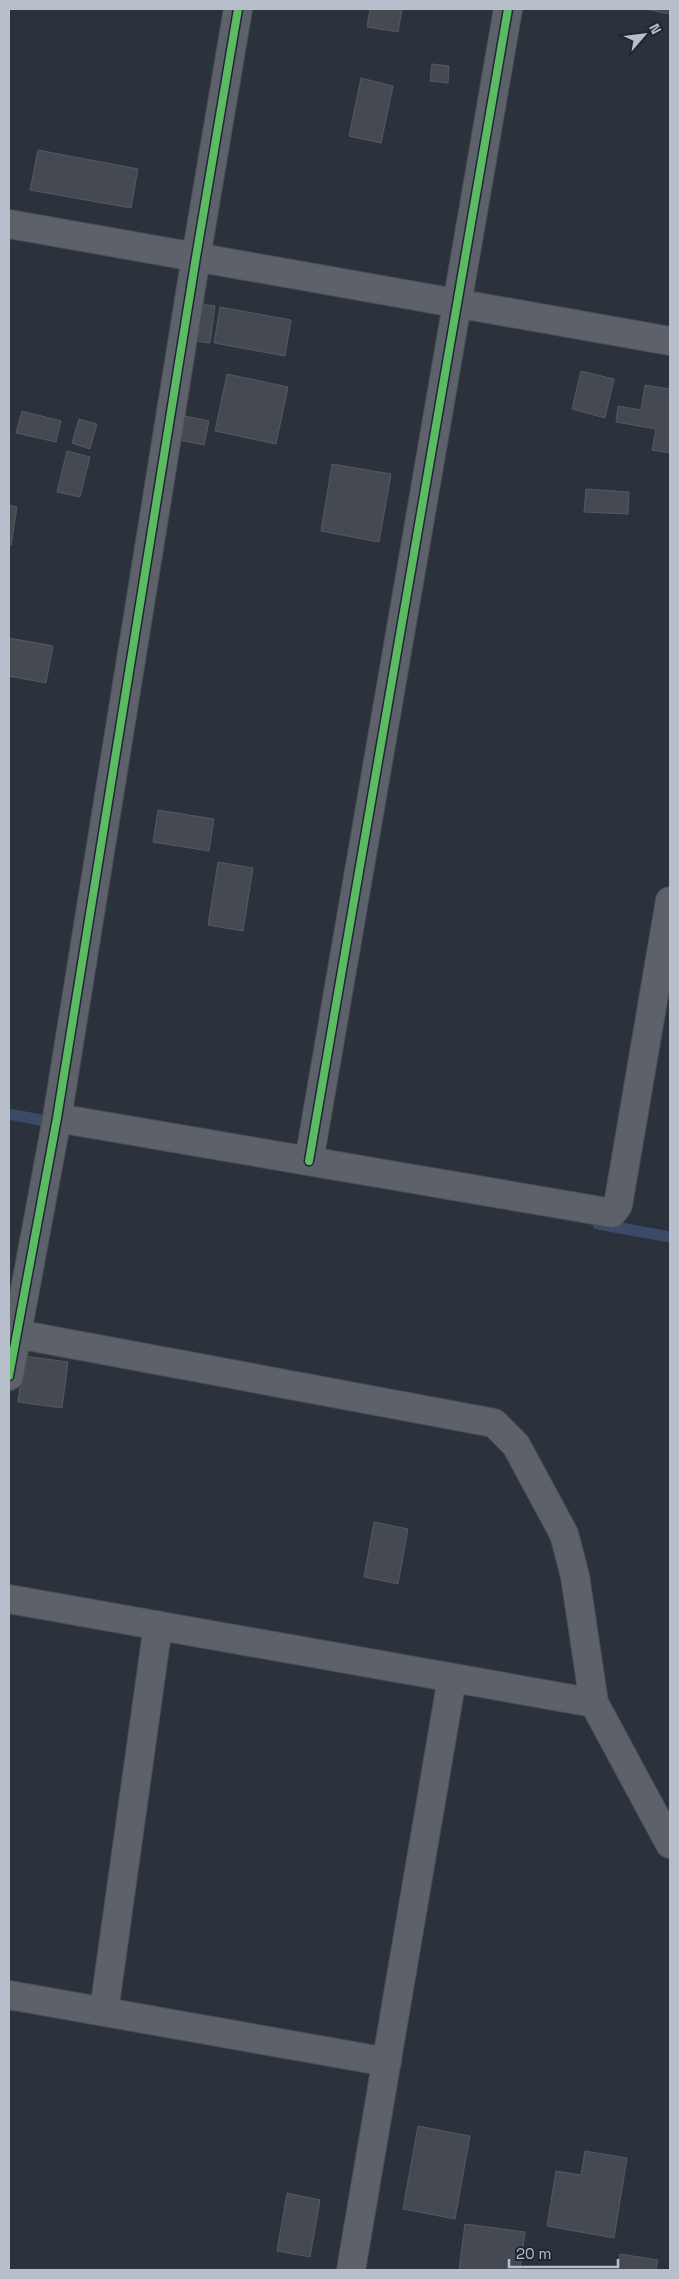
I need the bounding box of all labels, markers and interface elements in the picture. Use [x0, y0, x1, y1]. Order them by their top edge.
north arrow [619, 10, 669, 60]
text: N [645, 21, 666, 37]
scale bar [509, 2236, 618, 2268]
text: 20 m [516, 2244, 551, 2263]

